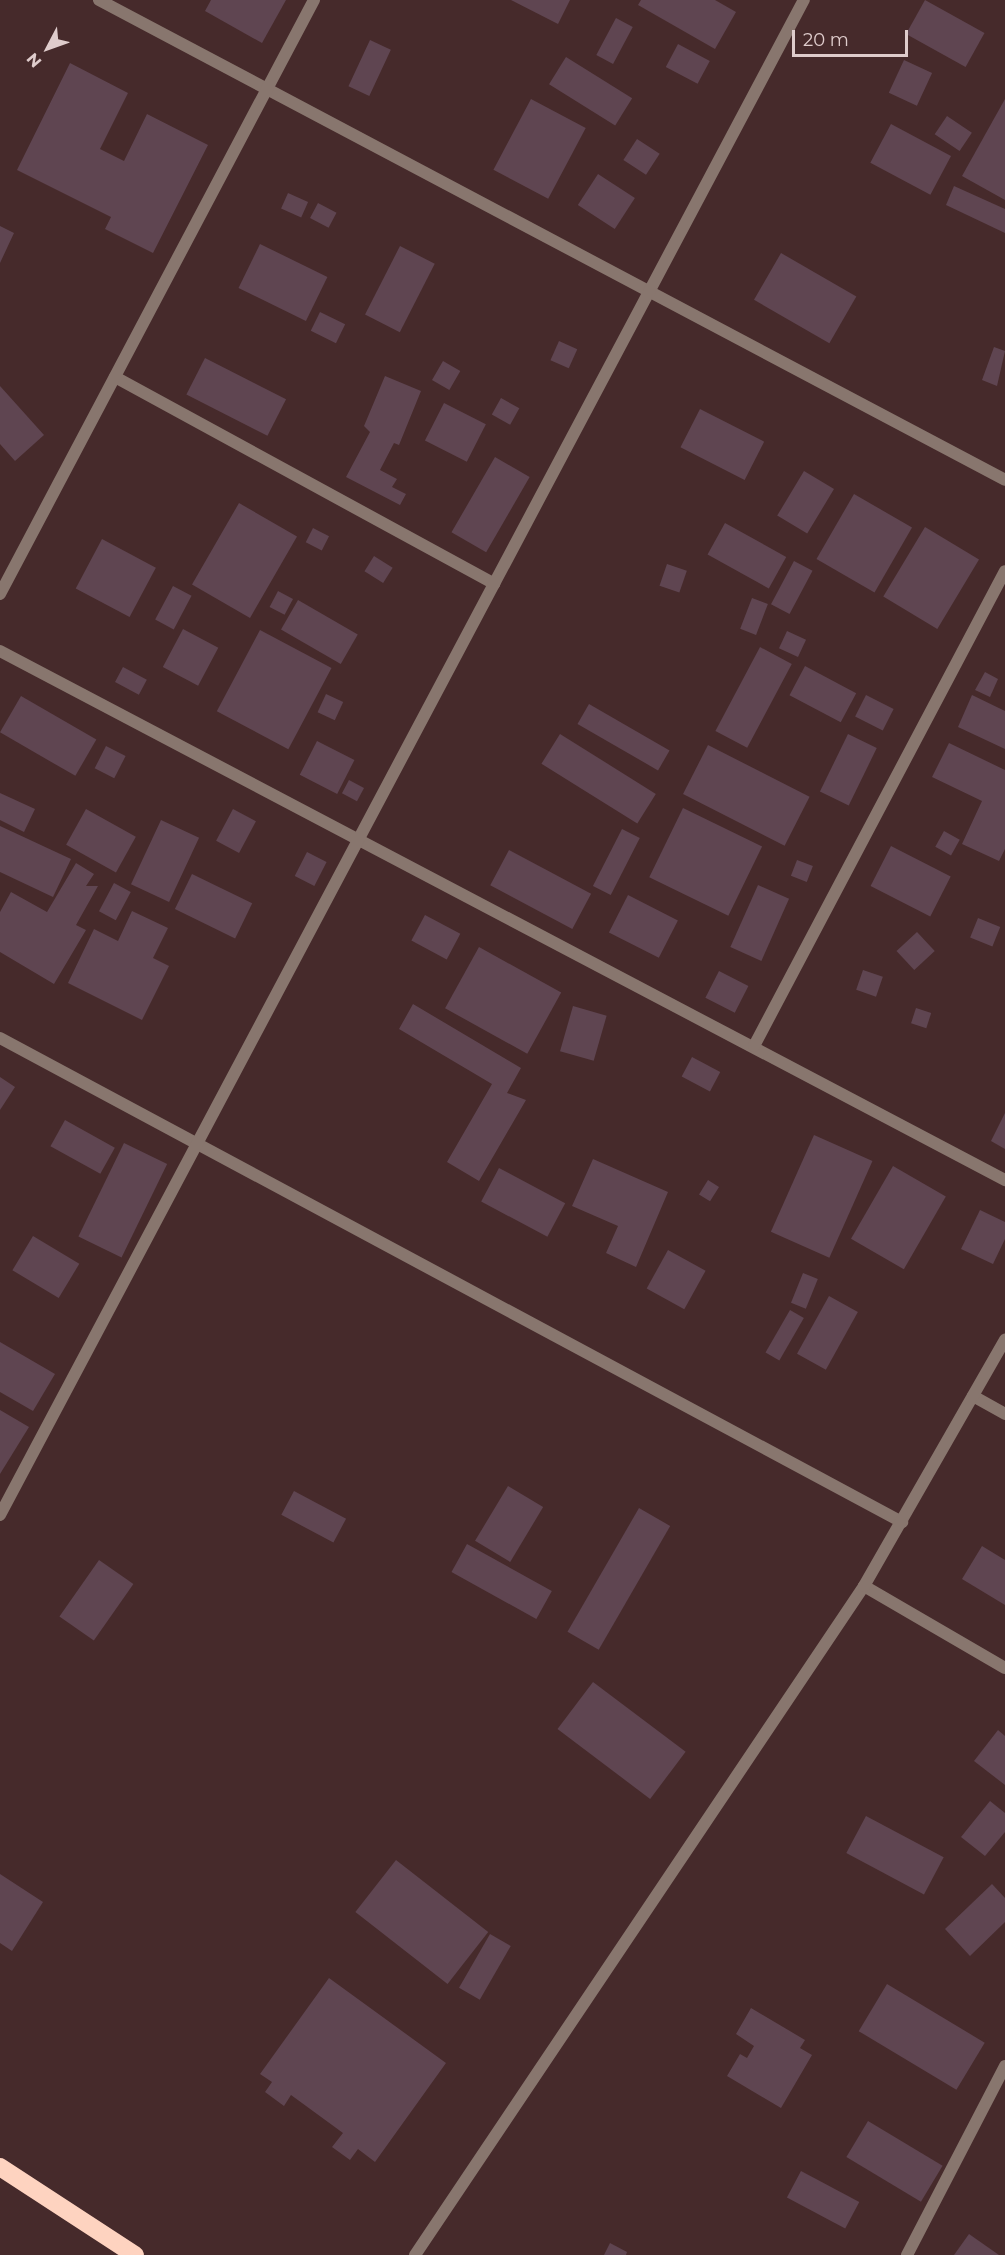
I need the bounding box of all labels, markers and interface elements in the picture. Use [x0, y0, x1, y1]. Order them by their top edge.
north arrow [18, 18, 78, 78]
scale bar [795, 18, 910, 56]
text: 20 m [803, 29, 849, 51]
text: N [23, 49, 45, 71]

